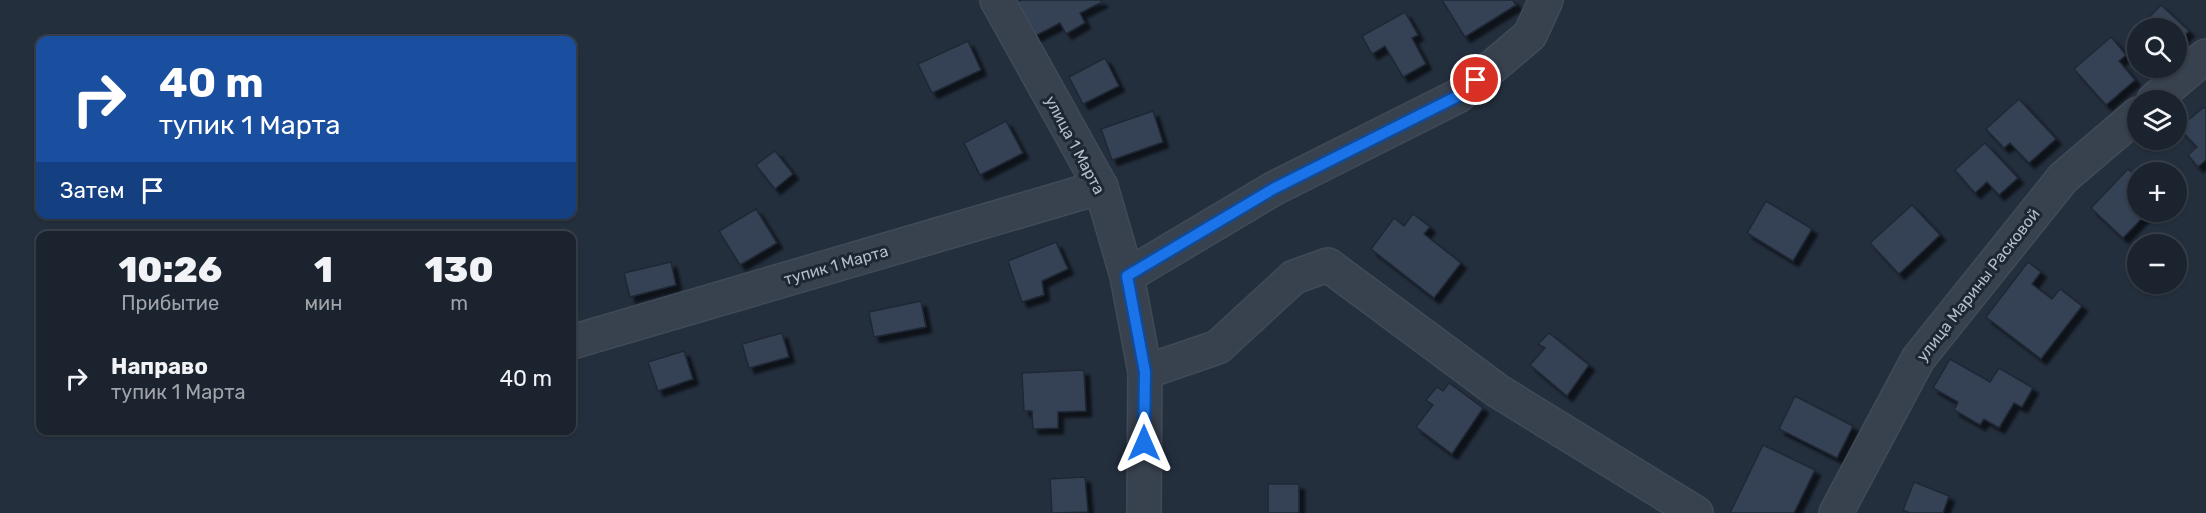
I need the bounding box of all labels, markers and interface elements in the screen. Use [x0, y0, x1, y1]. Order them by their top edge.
map controls [2127, 18, 2187, 294]
button: search [2127, 18, 2187, 78]
pin [1450, 54, 1501, 105]
text: 40 m [159, 58, 264, 108]
icon: right [60, 60, 138, 138]
icon: arrive [1459, 63, 1492, 96]
button: layers [2127, 90, 2187, 150]
street label: улица 1 Марта [1041, 93, 1109, 197]
text: тупик 1 Марта [159, 109, 340, 141]
button: + [2127, 162, 2187, 222]
icon: arrive [136, 174, 169, 207]
text: Затем [60, 177, 124, 204]
street label: улица Марины Расковой [1912, 205, 2044, 365]
button: − [2127, 234, 2187, 294]
street label: тупик 1 Марта [782, 241, 890, 289]
text: 10:26 [118, 248, 222, 291]
text: 1 [314, 248, 333, 291]
text: 130 [425, 248, 494, 291]
text: Прибытие [121, 291, 219, 315]
text: мин [304, 291, 342, 315]
text: m [450, 291, 468, 315]
text: Направо [111, 353, 208, 380]
icon: right [60, 362, 93, 395]
text: 40 m [499, 365, 552, 392]
text: тупик 1 Марта [111, 380, 245, 404]
position arrow [1112, 411, 1176, 475]

